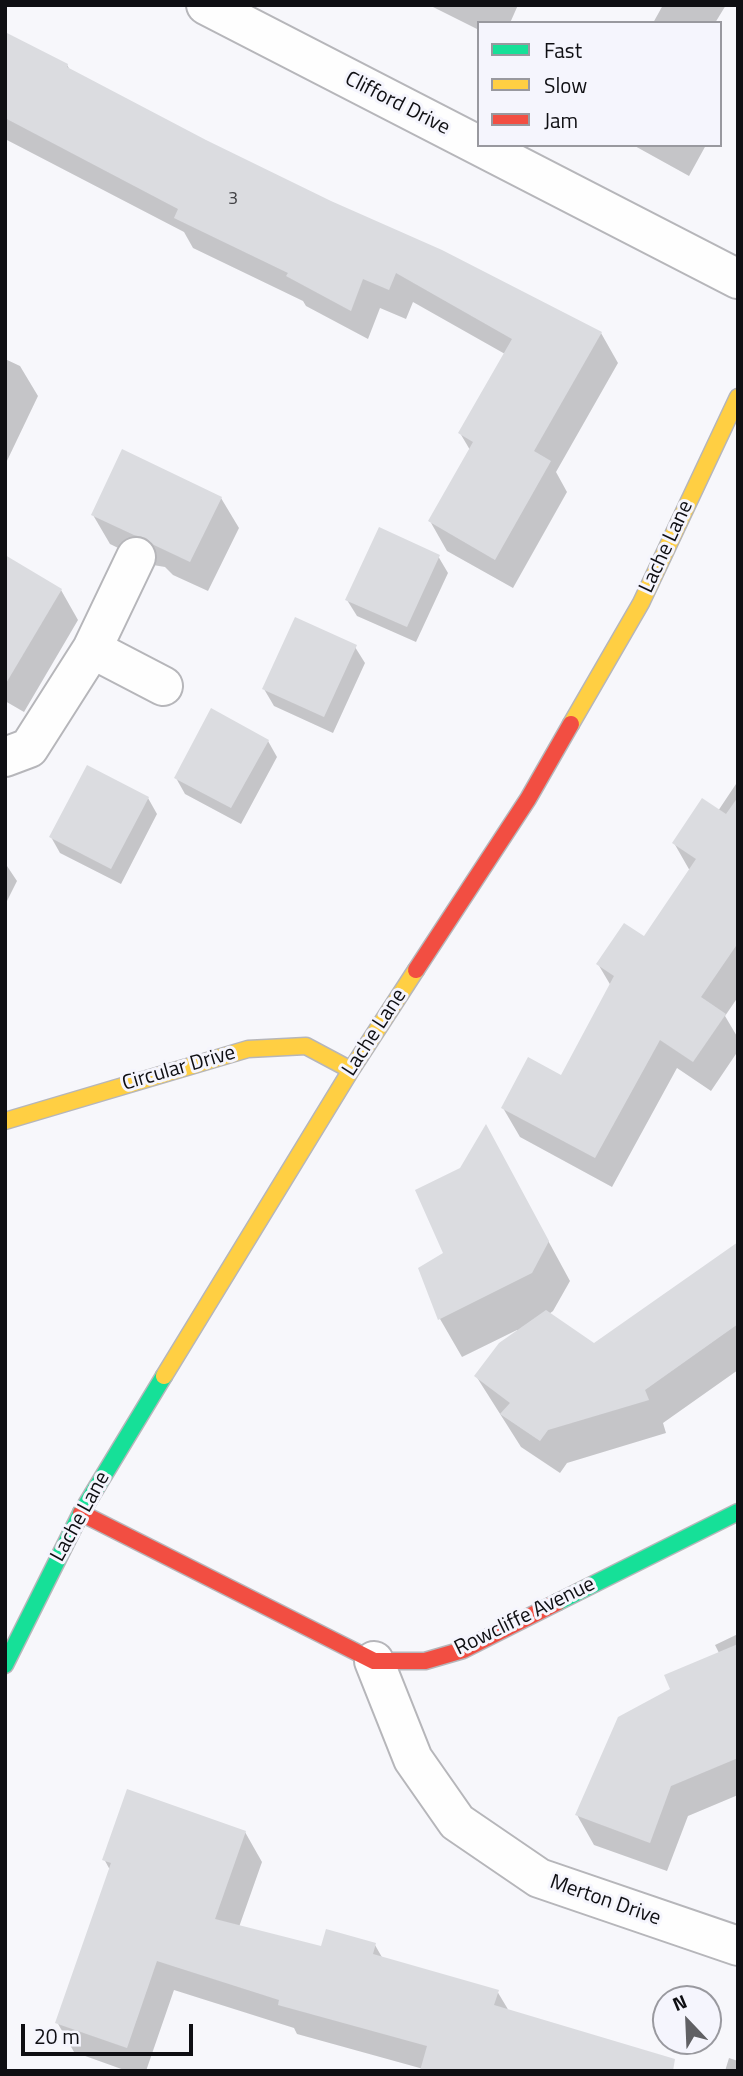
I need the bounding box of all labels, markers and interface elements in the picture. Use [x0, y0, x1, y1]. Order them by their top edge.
legend [477, 21, 722, 147]
text: Fast [544, 34, 582, 66]
street label: Clifford Drive [340, 67, 454, 141]
text: Slow [544, 69, 587, 101]
text: Jam [544, 104, 578, 136]
house number: 3 [228, 189, 238, 211]
street label: Lache Lane [635, 497, 699, 597]
street label: Lache Lane [338, 985, 412, 1081]
street label: Circular Drive [119, 1041, 239, 1097]
street label: Lache Lane [46, 1468, 116, 1566]
street label: Rowcliffe Avenue [451, 1572, 599, 1662]
street label: Merton Drive [546, 1870, 664, 1932]
north arrow [652, 1985, 722, 2055]
text: N [668, 1986, 691, 2018]
scale bar [24, 2010, 196, 2054]
text: 20 m [34, 2020, 80, 2052]

